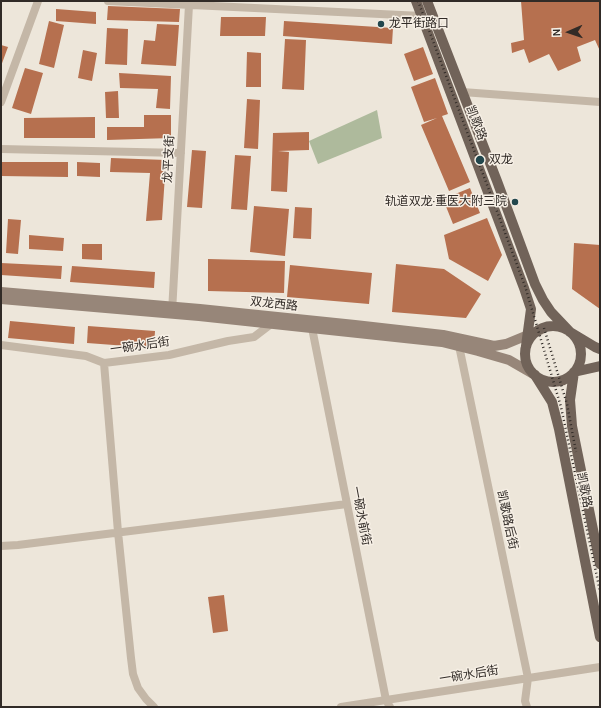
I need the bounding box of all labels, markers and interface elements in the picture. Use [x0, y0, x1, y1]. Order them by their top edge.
north arrow [549, 12, 589, 52]
place label: 龙平街路口 [389, 17, 449, 31]
marker: 龙平街路口 [376, 19, 386, 29]
text: N [550, 28, 563, 37]
street label: 凯歌路 [463, 104, 489, 142]
street label: 龙平支街 [161, 135, 177, 183]
place label: 双龙 [489, 153, 513, 167]
marker: 双龙 [474, 154, 486, 166]
place label: 轨道双龙·重医大附三院 [385, 195, 507, 209]
marker: 轨道双龙·重医大附三院 [510, 197, 520, 207]
street label: 双龙西路 [249, 294, 299, 314]
street label: 一碗水后街 [109, 335, 171, 357]
street label: 凯歌路 [573, 471, 595, 509]
street label: 一碗水前街 [348, 485, 374, 547]
street label: 凯歌路后街 [494, 489, 520, 551]
street label: 一碗水后街 [438, 663, 500, 687]

